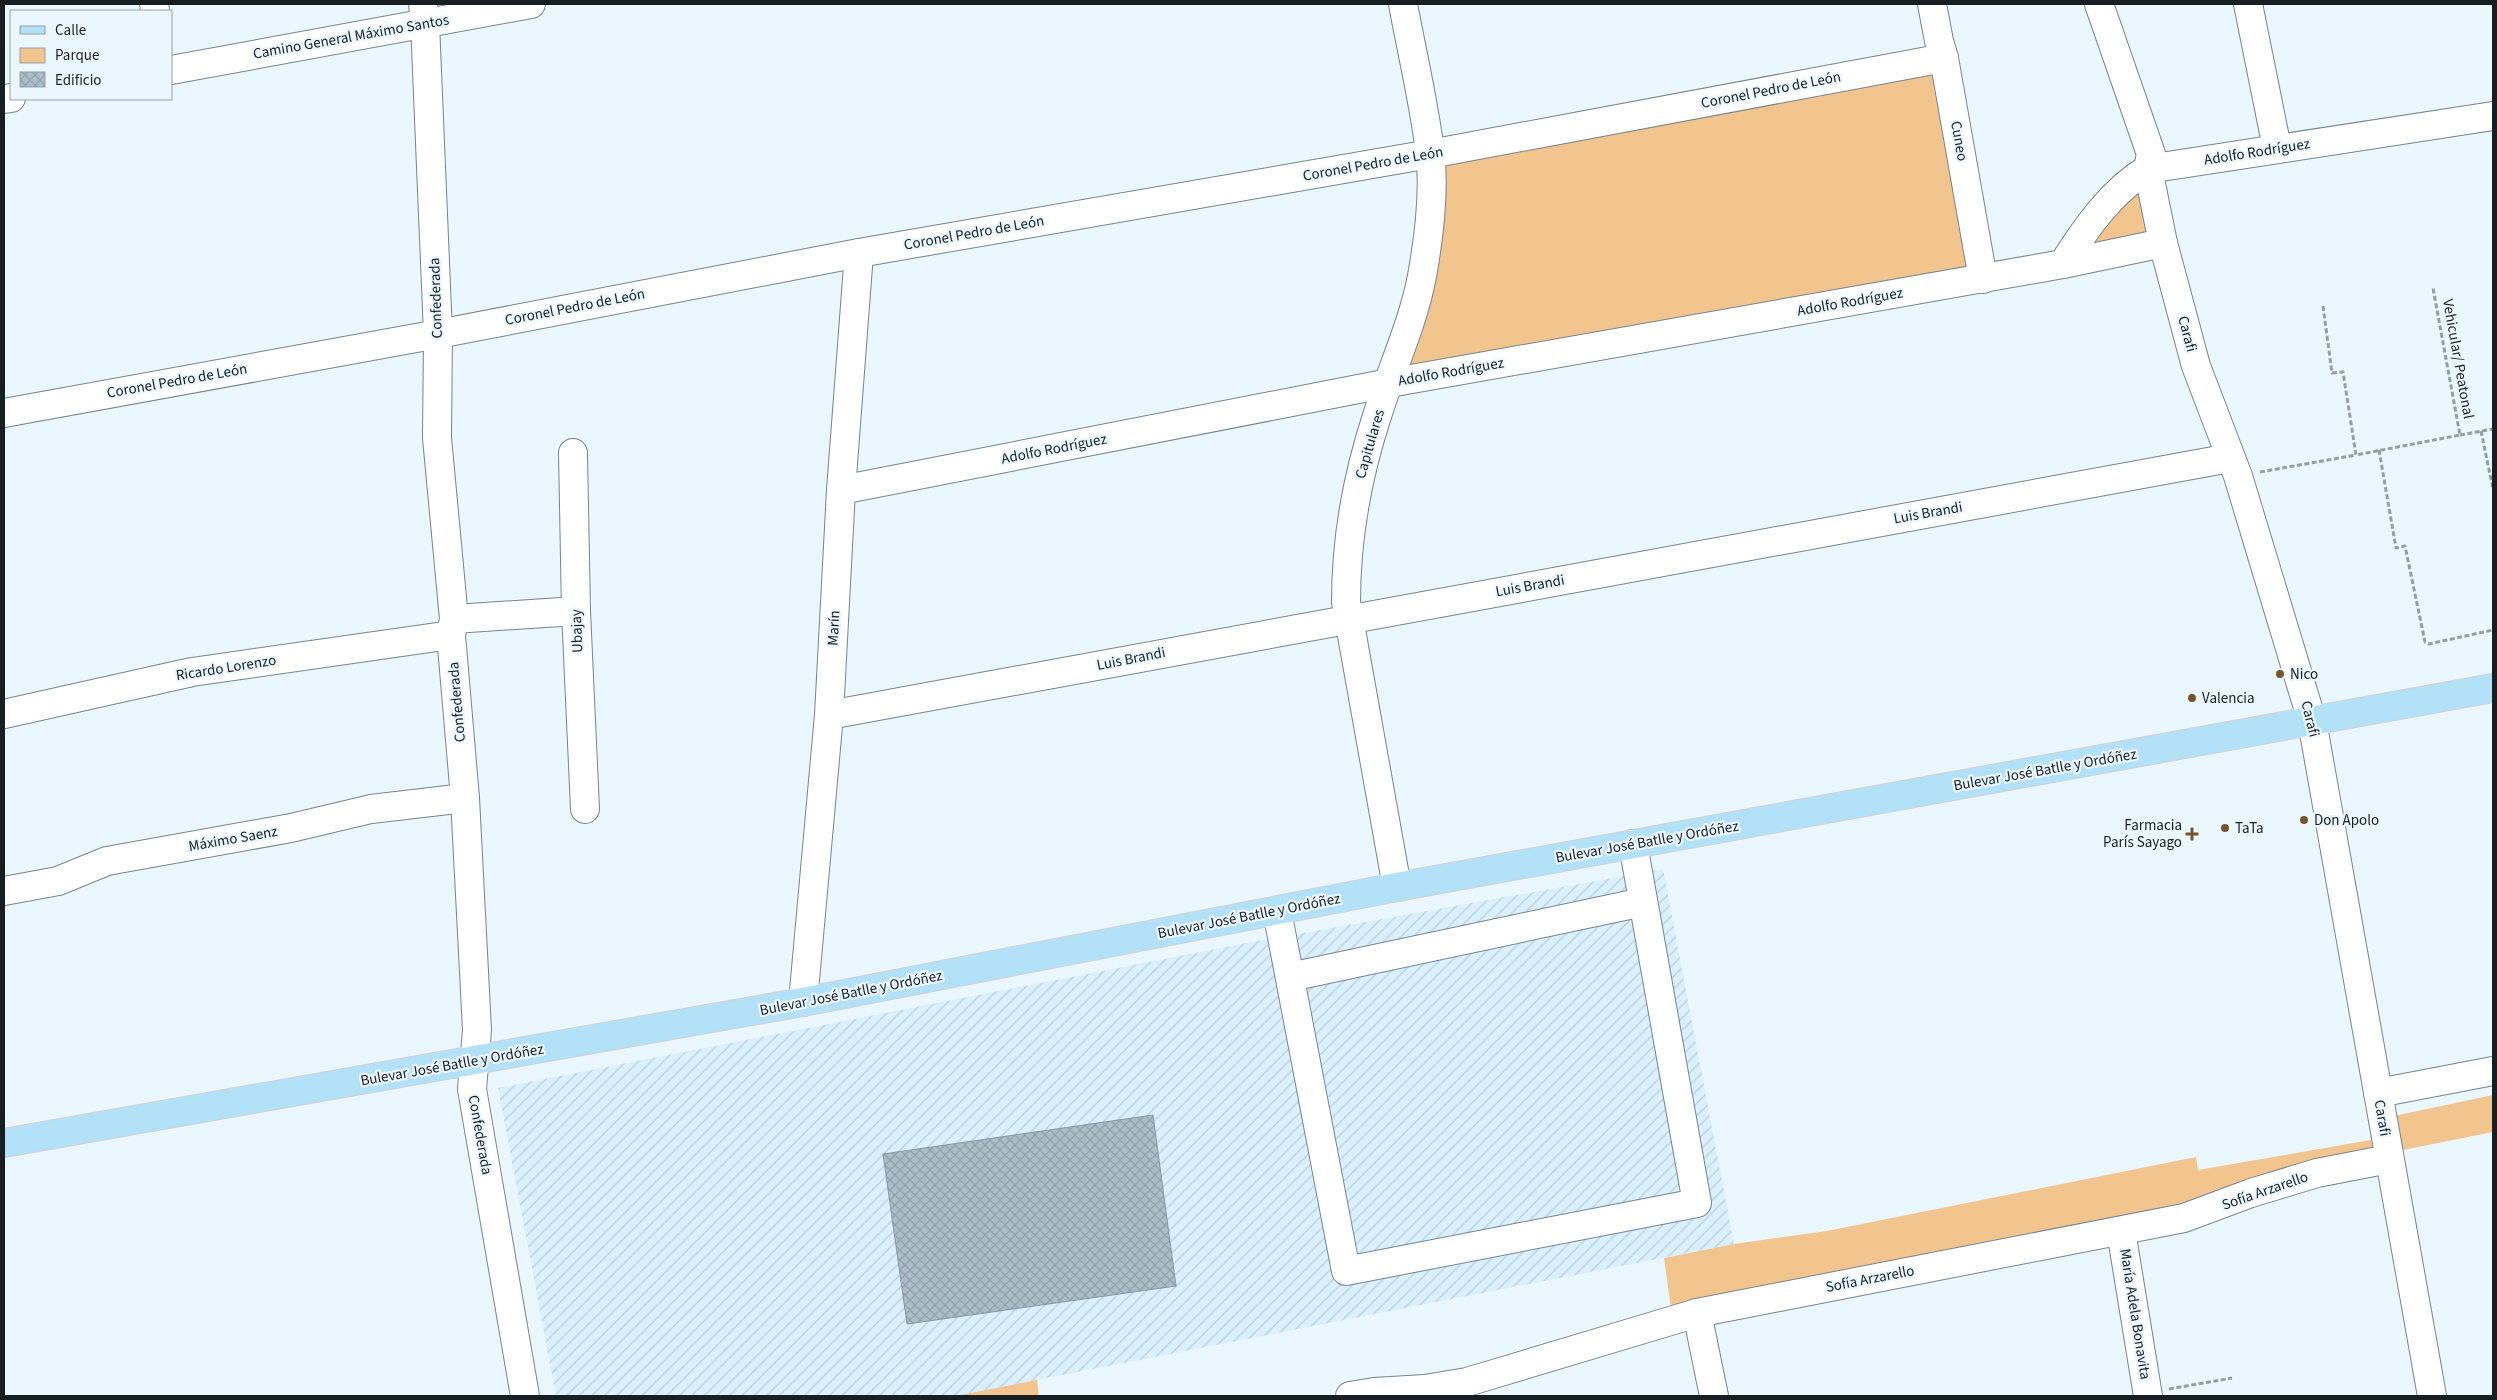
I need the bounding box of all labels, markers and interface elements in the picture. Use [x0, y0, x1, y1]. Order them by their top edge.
street label: Camino General Máximo Santos [251, 9, 451, 65]
legend [10, 10, 172, 100]
text: Calle [55, 20, 86, 41]
text: Parque [55, 45, 99, 66]
street label: Coronel Pedro de León [1699, 66, 1843, 114]
text: Edificio [55, 70, 102, 91]
street label: Cuneo [1945, 119, 1973, 163]
street label: Adolfo Rodríguez [2202, 133, 2312, 171]
street label: Coronel Pedro de León [1301, 141, 1445, 187]
street label: Coronel Pedro de León [902, 210, 1046, 256]
street label: Confederada [424, 257, 448, 339]
street label: Adolfo Rodríguez [1795, 282, 1905, 322]
street label: Coronel Pedro de León [503, 283, 647, 331]
street label: Vehicular/ Peatonal [2437, 297, 2479, 421]
street label: Carafi [2172, 314, 2202, 354]
street label: Adolfo Rodríguez [1396, 352, 1506, 392]
street label: Coronel Pedro de León [105, 358, 249, 404]
street label: Capitulares [1350, 407, 1390, 481]
street label: Adolfo Rodríguez [999, 428, 1109, 470]
street label: Luis Brandi [1892, 497, 1964, 529]
street label: Luis Brandi [1494, 570, 1566, 602]
street label: Ubajay [566, 609, 588, 653]
street label: Marín [823, 610, 845, 646]
street label: Luis Brandi [1095, 642, 1167, 676]
street label: Ricardo Lorenzo [174, 650, 278, 686]
street label: Confederada [443, 661, 471, 743]
place label: Nico [2290, 664, 2318, 685]
marker: Nico [2274, 668, 2286, 680]
place label: Valencia [2202, 688, 2255, 709]
marker: Valencia [2186, 692, 2198, 704]
street label: Carafi [2295, 699, 2325, 739]
street label: Bulevar José Batlle y Ordóñez [1952, 744, 2138, 796]
place label: Don Apolo [2314, 810, 2379, 831]
marker: Don Apolo [2298, 814, 2310, 826]
place label: Farmacia París Sayago [2103, 815, 2182, 853]
street label: Bulevar José Batlle y Ordóñez [1554, 816, 1740, 868]
place label: TaTa [2235, 818, 2264, 839]
street label: Máximo Saenz [187, 821, 279, 857]
marker: TaTa [2219, 822, 2231, 834]
marker: Farmacia París Sayago [2186, 828, 2198, 840]
street label: Bulevar José Batlle y Ordóñez [1156, 888, 1342, 944]
street label: Bulevar José Batlle y Ordóñez [758, 965, 944, 1021]
street label: Bulevar José Batlle y Ordóñez [359, 1039, 545, 1091]
street label: Confederada [463, 1093, 497, 1177]
street label: Carafi [2368, 1098, 2396, 1138]
street label: Sofía Arzarello [2219, 1166, 2311, 1216]
street label: María Adela Bonavita [2114, 1247, 2156, 1381]
street label: Sofía Arzarello [1824, 1260, 1916, 1298]

